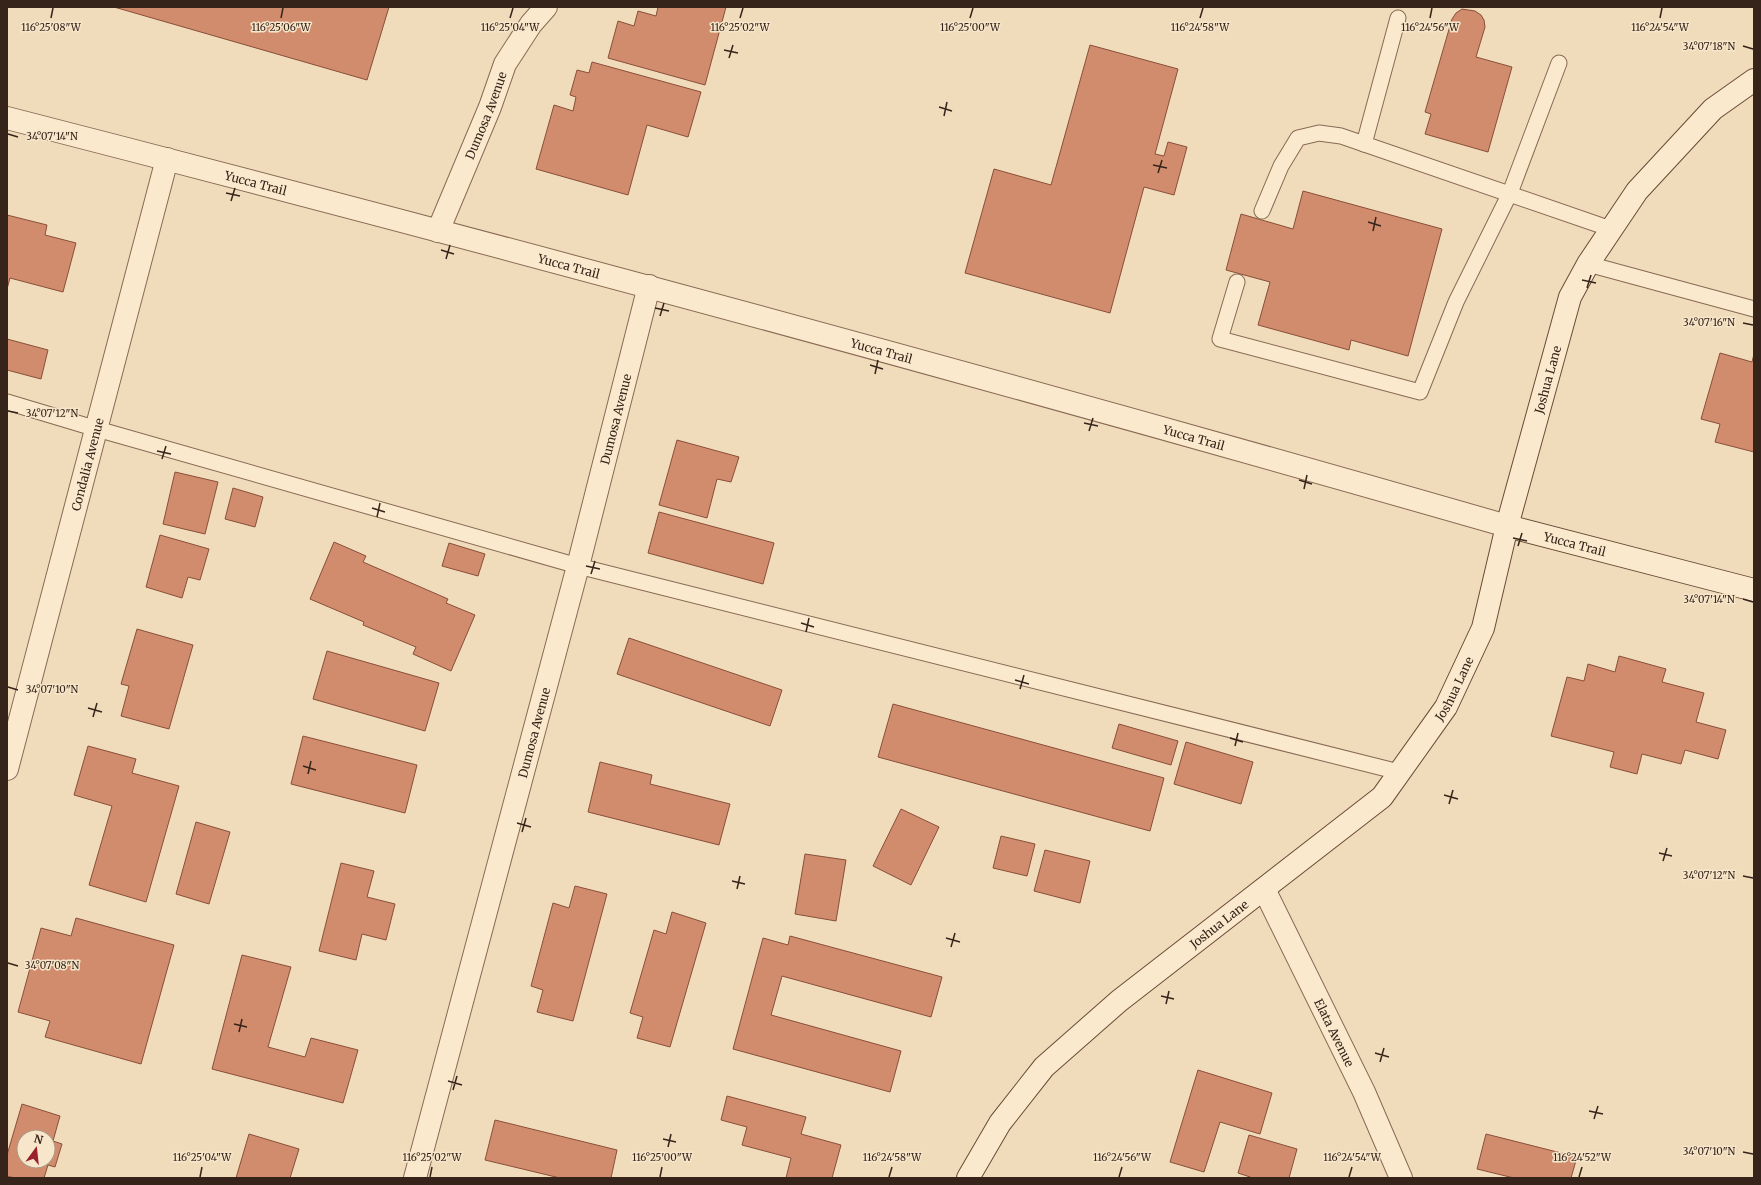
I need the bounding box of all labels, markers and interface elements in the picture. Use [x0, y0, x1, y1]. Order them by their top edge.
text: 116°25'08"W [21, 21, 82, 34]
text: 116°25'06"W [252, 21, 312, 34]
text: 116°25'04"W [481, 21, 540, 34]
text: 116°25'02"W [711, 21, 770, 34]
text: 116°25'00"W [940, 21, 1001, 34]
text: 116°24'58"W [1171, 21, 1230, 34]
text: 116°24'56"W [1401, 21, 1460, 34]
text: 116°24'54"W [1631, 21, 1690, 34]
text: 34°07'18"N [1683, 40, 1735, 53]
street label: Dumosa Avenue [461, 69, 509, 162]
text: 34°07'14"N [26, 130, 78, 143]
street label: Yucca Trail [222, 167, 289, 198]
street label: Yucca Trail [535, 250, 602, 281]
text: 34°07'16"N [1683, 316, 1735, 329]
street label: Yucca Trail [848, 334, 915, 366]
street label: Joshua Lane [1531, 344, 1564, 416]
street label: Dumosa Avenue [597, 372, 634, 466]
text: 34°07'12"N [26, 407, 78, 420]
street label: Condalia Avenue [68, 416, 106, 512]
street label: Yucca Trail [1160, 421, 1227, 453]
street label: Yucca Trail [1541, 528, 1608, 559]
text: 34°07'14"N [1683, 593, 1735, 606]
street label: Joshua Lane [1431, 654, 1476, 724]
text: 34°07'10"N [26, 683, 79, 696]
street label: Dumosa Avenue [514, 686, 553, 779]
text: 34°07'12"N [1683, 869, 1735, 882]
street label: Joshua Lane [1186, 896, 1251, 952]
text: 34°07'08"N [25, 959, 79, 972]
street label: Elata Avenue [1312, 996, 1358, 1069]
north arrow [16, 1129, 56, 1169]
text: N [33, 1131, 45, 1147]
text: 34°07'10"N [1683, 1145, 1736, 1158]
text: 116°25'04"W [173, 1151, 232, 1164]
text: 116°25'02"W [403, 1151, 462, 1164]
text: 116°25'00"W [632, 1151, 693, 1164]
text: 116°24'58"W [863, 1151, 922, 1164]
text: 116°24'56"W [1093, 1151, 1152, 1164]
text: 116°24'54"W [1323, 1151, 1382, 1164]
text: 116°24'52"W [1553, 1151, 1612, 1164]

